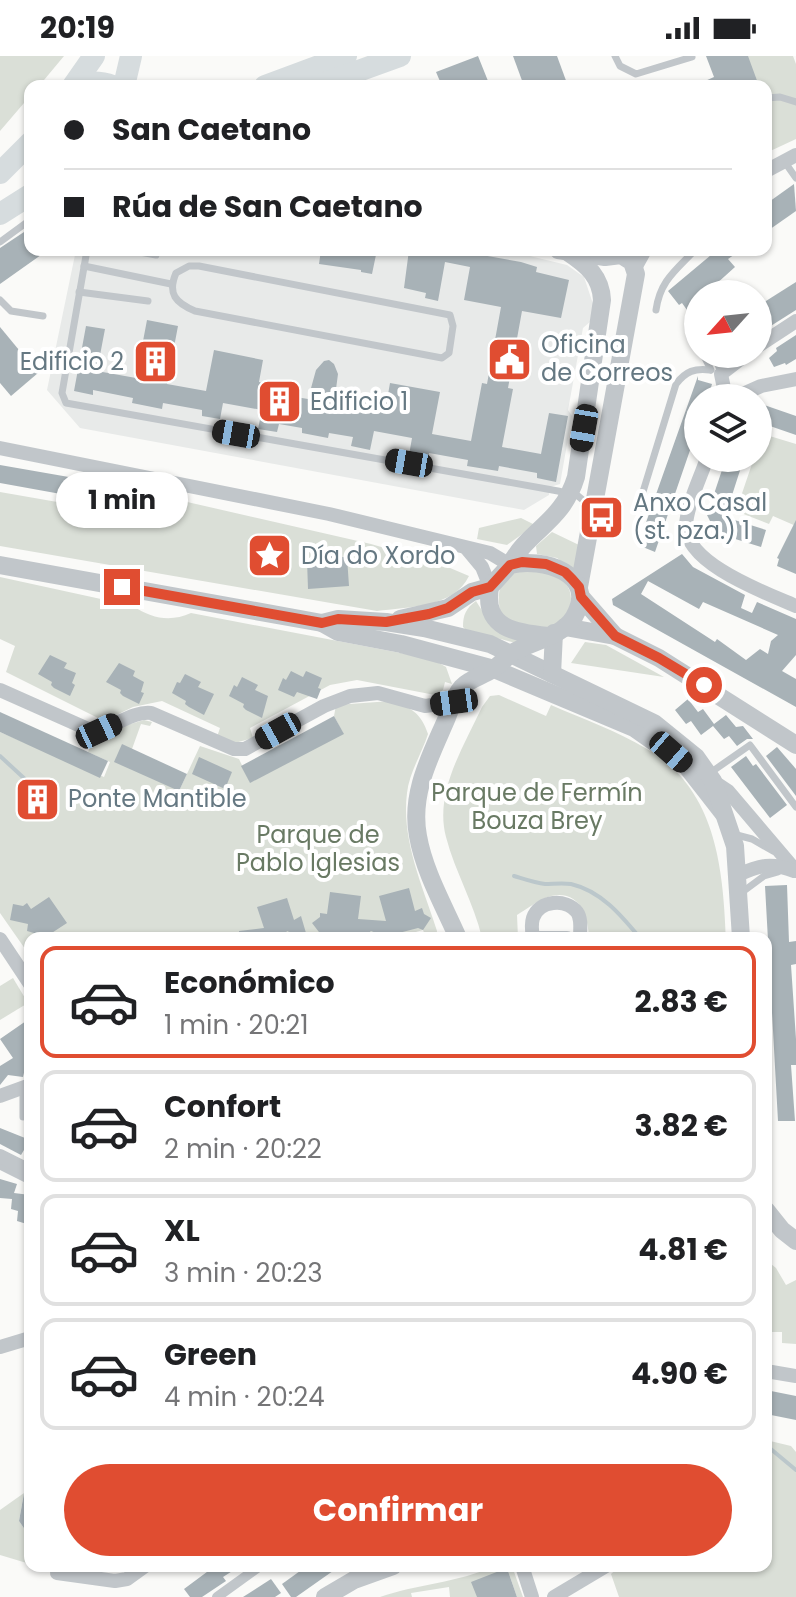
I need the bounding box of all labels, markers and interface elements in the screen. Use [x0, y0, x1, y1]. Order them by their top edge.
text: 20:19 [40, 6, 115, 49]
text: San Caetano [112, 108, 311, 151]
text: Rúa de San Caetano [112, 185, 423, 228]
north arrow [684, 280, 772, 368]
map controls [684, 280, 772, 472]
place label: Oficina de Correos [541, 328, 673, 389]
public building icon: Oficina de Correos [486, 335, 534, 383]
building icon: Edificio 2 [131, 338, 179, 386]
place label: Edificio 2 [20, 345, 124, 378]
building icon: Edificio 1 [255, 378, 303, 426]
button: layers [684, 384, 772, 472]
place label: Edificio 1 [310, 385, 408, 418]
car [568, 402, 600, 454]
car [210, 418, 262, 450]
car [383, 447, 435, 479]
callout: 1 min [56, 471, 188, 527]
text: 1 min [88, 482, 156, 518]
place label: Anxo Casal (st. pza.) 1 [633, 486, 767, 547]
bus stop icon: Anxo Casal (st. pza.) 1 [578, 493, 626, 541]
place icon: Día do Xordo [246, 532, 294, 580]
place label: Día do Xordo [301, 539, 455, 572]
route end [104, 569, 140, 605]
route start [686, 667, 722, 703]
car [429, 687, 479, 717]
car [251, 709, 305, 753]
car [72, 710, 126, 752]
car [645, 727, 697, 777]
building icon: Ponte Mantible [13, 775, 61, 823]
park label: Parque de Fermín Bouza Brey [431, 776, 643, 837]
place label: Ponte Mantible [68, 782, 247, 815]
park label: Parque de Pablo Iglesias [236, 818, 400, 879]
text: Económico [164, 961, 335, 1004]
icon: car [68, 966, 140, 1038]
text: 2.83 € [635, 980, 728, 1023]
text: 1 min · 20:21 [164, 1007, 309, 1043]
text: Confort [164, 1085, 281, 1128]
icon: car [68, 1090, 140, 1162]
text: 3.82 € [635, 1104, 728, 1147]
text: 2 min · 20:22 [164, 1131, 322, 1167]
text: XL [164, 1209, 200, 1252]
icon: car [68, 1214, 140, 1286]
text: 4.81 € [638, 1228, 728, 1271]
text: 3 min · 20:23 [164, 1255, 323, 1291]
text: Green [164, 1333, 257, 1376]
icon: car [68, 1338, 140, 1410]
text: 4.90 € [631, 1352, 728, 1395]
text: 4 min · 20:24 [164, 1379, 325, 1415]
button: Confirmar [64, 1464, 732, 1556]

